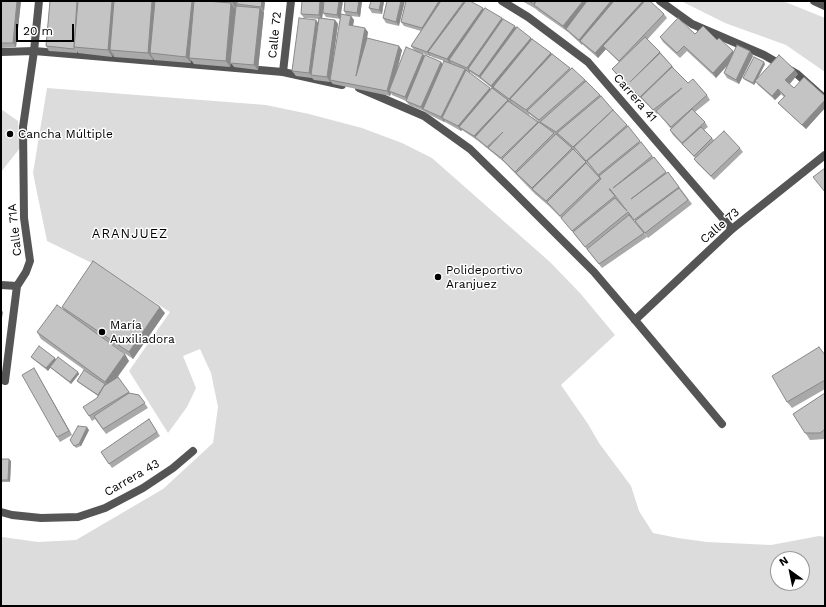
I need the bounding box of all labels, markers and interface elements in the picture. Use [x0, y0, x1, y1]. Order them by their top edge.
street label: Calle 72 [265, 11, 285, 59]
scale bar [18, 16, 76, 42]
text: 20 m [23, 24, 53, 38]
street label: Carrera 41 [610, 71, 660, 125]
place label: Cancha Múltiple [18, 127, 113, 141]
marker: Cancha Múltiple [5, 129, 15, 139]
street label: Calle 71A [5, 203, 25, 257]
street label: Calle 73 [697, 205, 743, 247]
district label: ARANJUEZ [92, 226, 168, 242]
place label: Polideportivo Aranjuez [446, 263, 523, 291]
marker: Polideportivo Aranjuez [433, 272, 443, 282]
place label: María Auxiliadora [110, 318, 175, 346]
marker: María Auxiliadora [97, 327, 107, 337]
street label: Carrera 43 [102, 456, 162, 500]
north arrow [770, 551, 810, 591]
text: N [777, 554, 791, 569]

